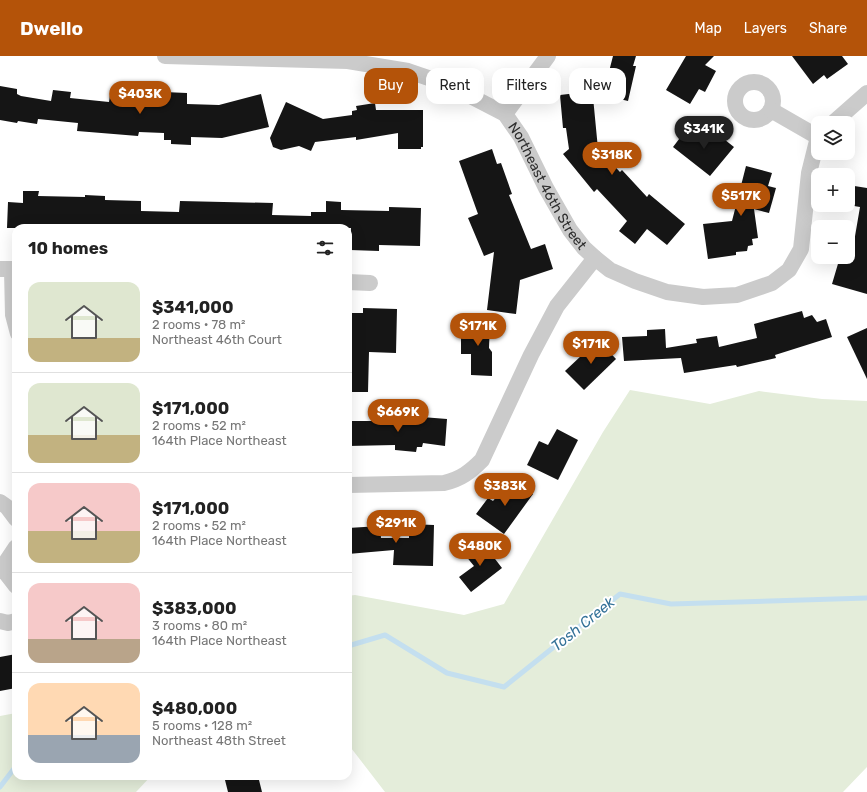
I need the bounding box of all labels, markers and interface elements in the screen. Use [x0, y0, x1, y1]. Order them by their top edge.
text: Dwello [20, 17, 83, 40]
text: Map [695, 20, 722, 37]
text: Layers [744, 20, 787, 37]
text: Share [809, 20, 847, 37]
chip: Buy [364, 68, 418, 104]
chip: Rent [426, 68, 484, 104]
chip: Filters [492, 68, 561, 104]
chip: New [569, 68, 626, 104]
pin: $403K [112, 81, 168, 115]
text: $403K [118, 86, 162, 101]
pin: $341K [676, 116, 732, 150]
map controls [811, 116, 855, 264]
button: layers [811, 116, 855, 160]
street label: Northeast 46th Street [504, 119, 590, 254]
text: $341K [684, 121, 724, 136]
pin: $318K [584, 142, 640, 176]
text: $318K [592, 147, 632, 162]
button: + [811, 168, 855, 212]
pin: $517K [713, 183, 769, 217]
text: $517K [721, 188, 761, 203]
button: − [811, 220, 855, 264]
icon: filters [314, 237, 336, 259]
text: 10 homes [28, 238, 108, 258]
text: $341,000 [152, 297, 233, 317]
icon: home [60, 298, 108, 346]
pin: $171K [450, 313, 506, 347]
text: 2 rooms · 78 m² [152, 317, 246, 332]
text: $171K [459, 318, 497, 333]
pin: $171K [563, 331, 619, 365]
text: Northeast 46th Court [152, 332, 282, 347]
text: $171K [572, 336, 610, 351]
text: $171,000 [152, 398, 229, 418]
icon: home [60, 399, 108, 447]
pin: $669K [370, 399, 426, 433]
text: $669K [377, 404, 419, 419]
text: 2 rooms · 52 m² [152, 418, 246, 433]
text: 164th Place Northeast [152, 433, 287, 448]
pin: $383K [477, 473, 533, 507]
text: $383K [483, 478, 527, 493]
text: $171,000 [152, 498, 229, 518]
icon: home [60, 499, 108, 547]
pin: $291K [368, 510, 424, 544]
text: $291K [376, 515, 416, 530]
text: 2 rooms · 52 m² [152, 518, 246, 533]
text: 164th Place Northeast [152, 533, 287, 548]
pin: $480K [452, 533, 508, 567]
text: $480K [458, 538, 502, 553]
water label: Tosh Creek [548, 593, 619, 655]
text: $383,000 [152, 598, 237, 618]
icon: home [60, 599, 108, 647]
text: 3 rooms · 80 m² [152, 618, 247, 633]
text: 164th Place Northeast [152, 633, 287, 648]
text: $480,000 [152, 698, 237, 718]
icon: home [60, 699, 108, 747]
text: 5 rooms · 128 m² [152, 718, 252, 733]
text: Northeast 48th Street [152, 733, 286, 748]

